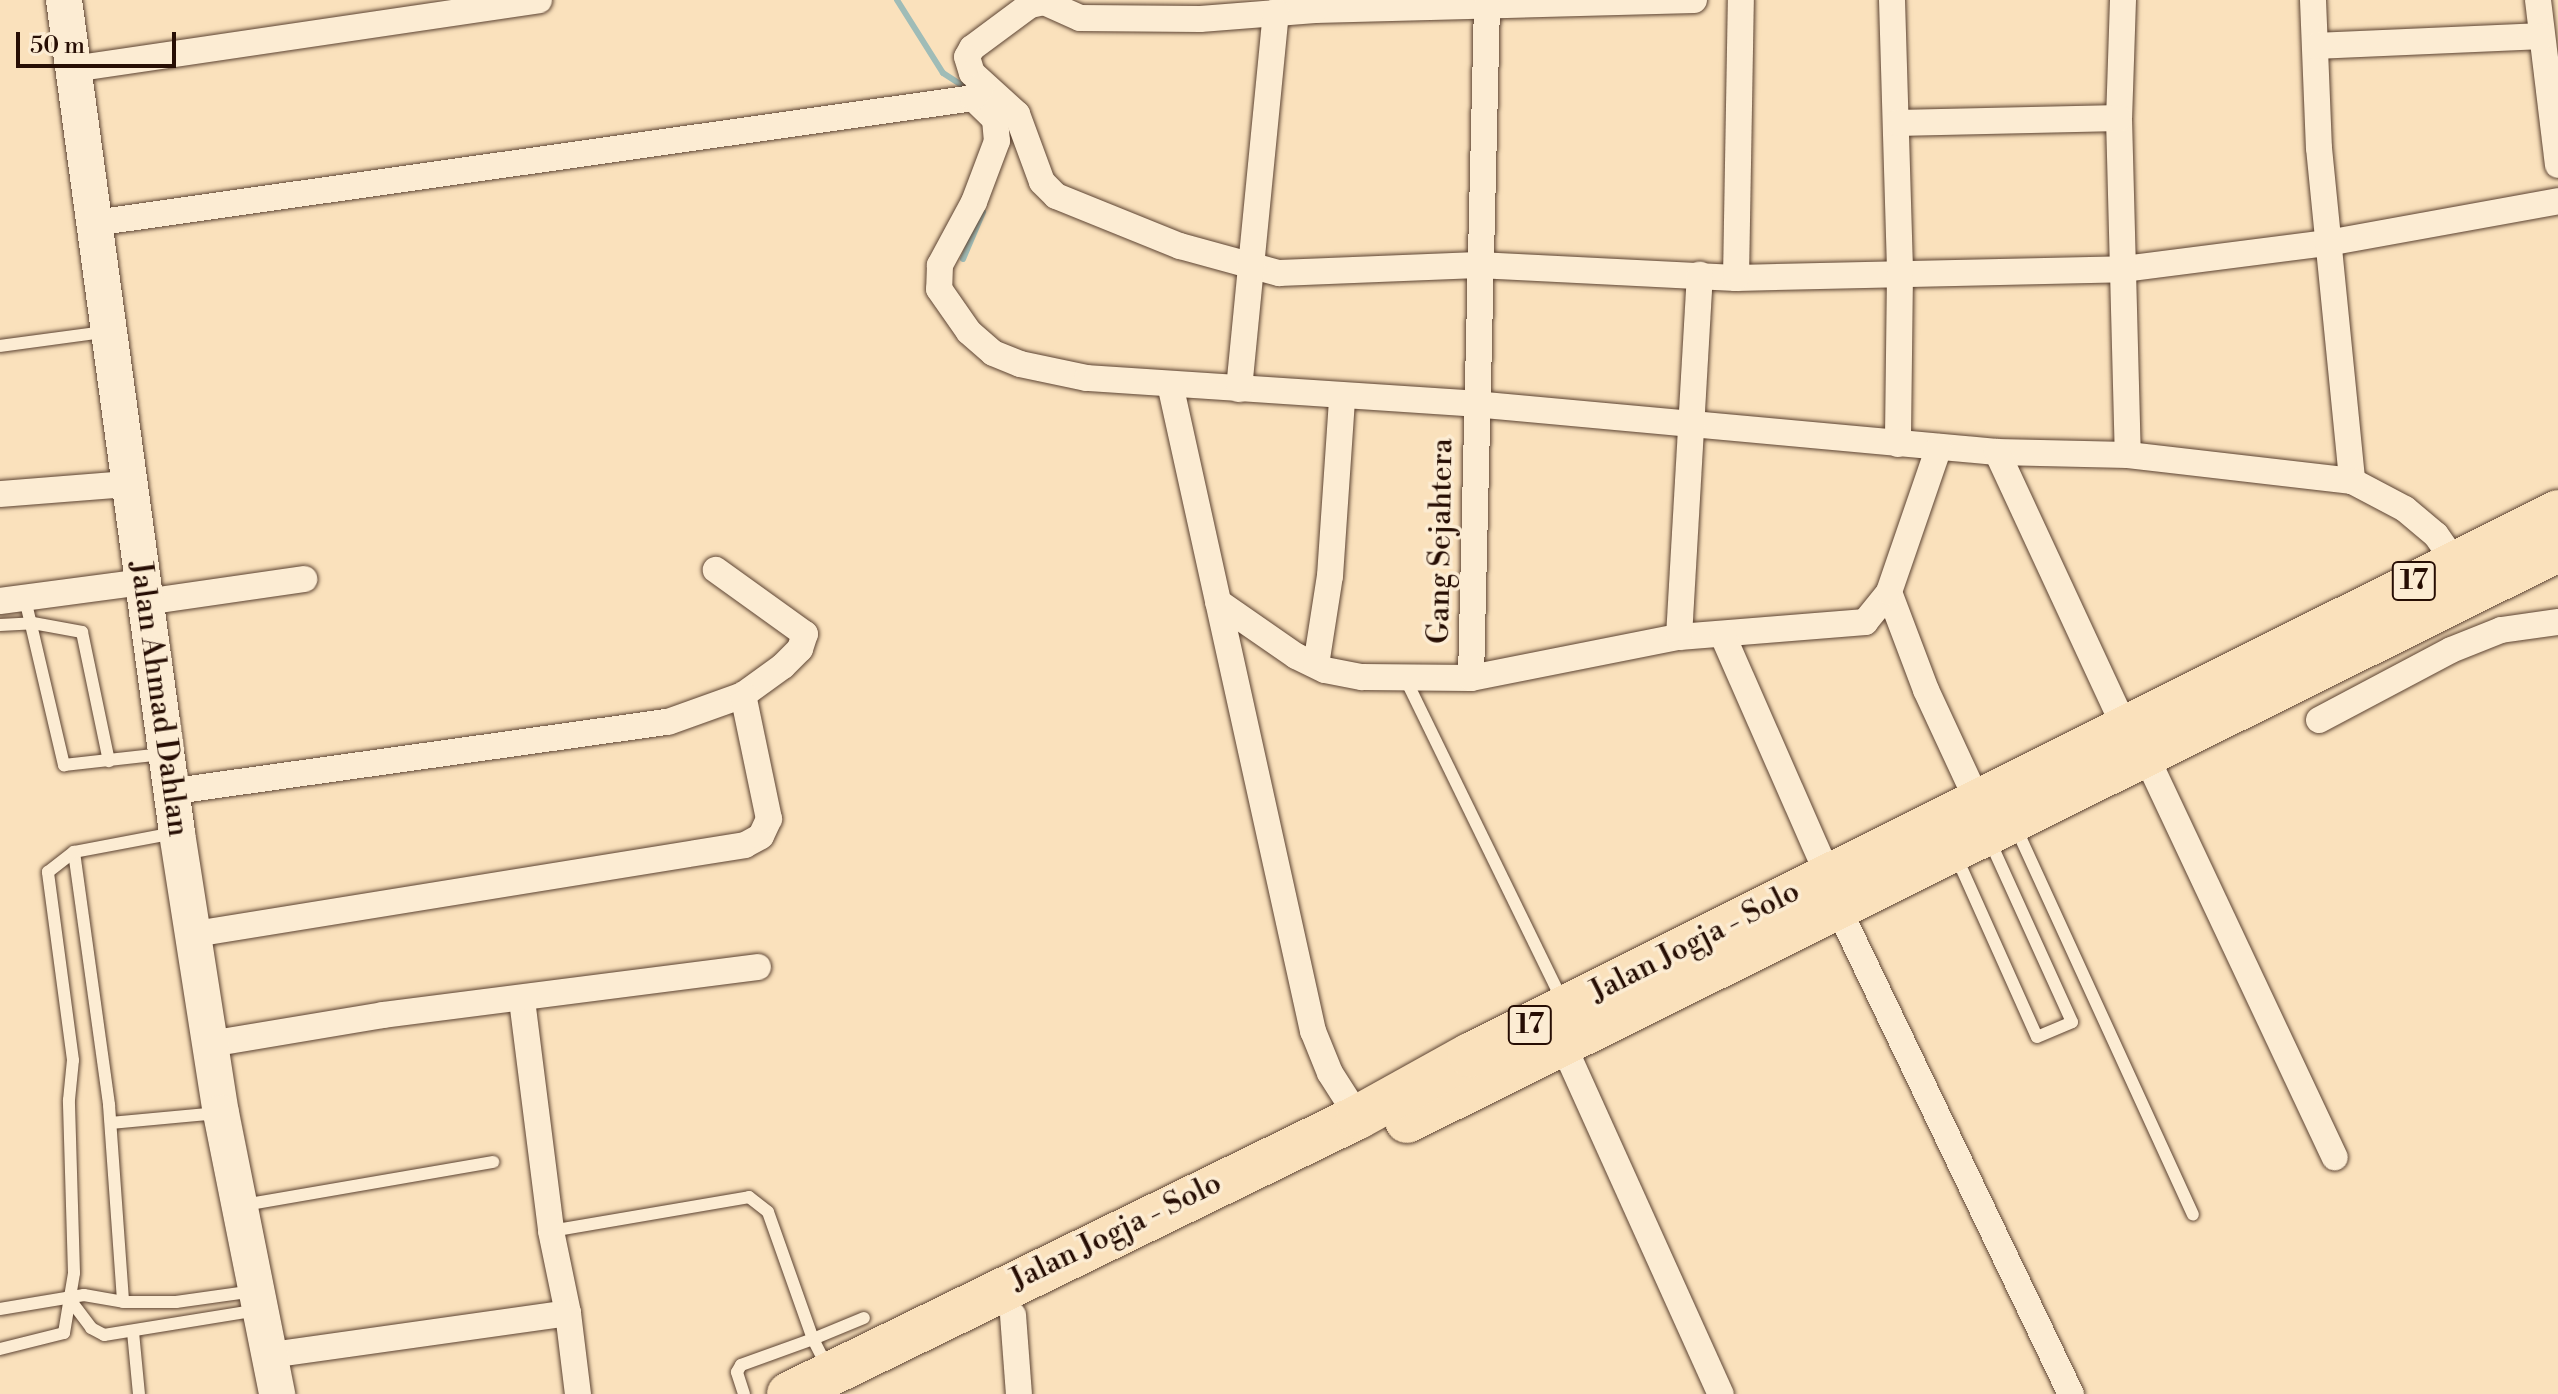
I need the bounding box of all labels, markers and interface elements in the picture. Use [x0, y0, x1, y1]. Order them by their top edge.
scale bar [20, 16, 180, 66]
text: 50 m [30, 31, 85, 61]
street label: Gang Sejahtera [1421, 438, 1461, 644]
road number: 17 [2390, 557, 2438, 605]
street label: Jalan Ahmad Dahlan [122, 559, 196, 839]
street label: Jalan Jogja - Solo [1584, 874, 1806, 1010]
road number: 17 [1506, 1001, 1554, 1049]
street label: Jalan Jogja - Solo [1005, 1165, 1227, 1299]

